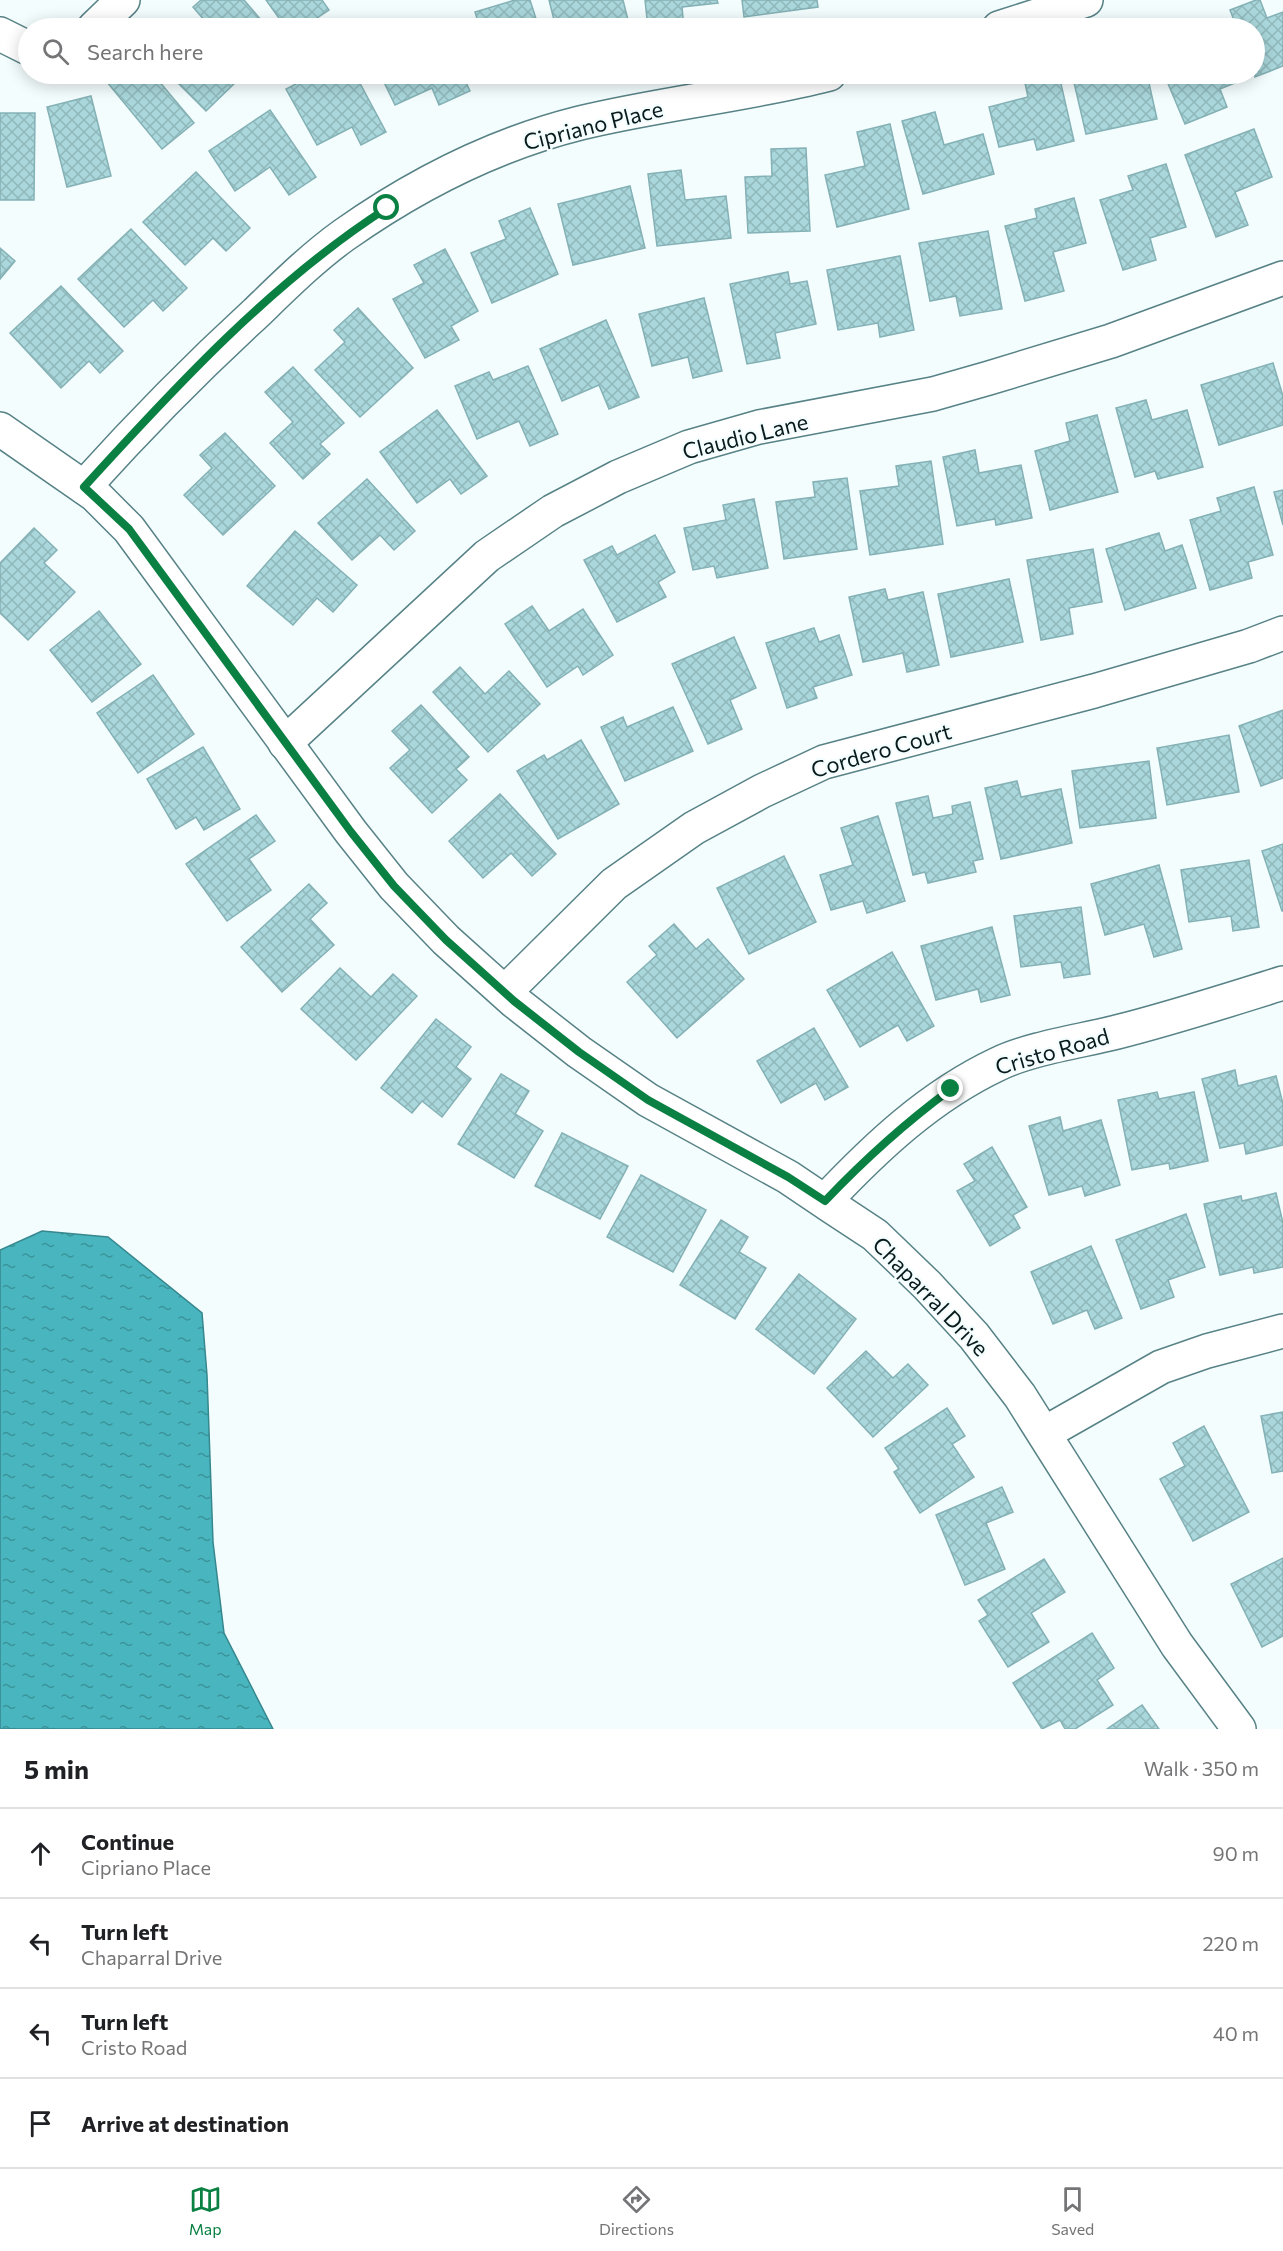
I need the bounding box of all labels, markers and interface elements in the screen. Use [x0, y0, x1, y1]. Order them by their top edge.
search box [18, 18, 1265, 84]
icon: search [39, 35, 72, 68]
text: Search here [87, 38, 203, 65]
street label: Cipriano Place [520, 95, 666, 155]
route start [373, 194, 399, 220]
street label: Claudio Lane [679, 407, 811, 465]
street label: Cordero Court [808, 717, 954, 783]
street label: Cristo Road [992, 1022, 1112, 1080]
route end [937, 1075, 963, 1101]
street label: Chaparral Drive [867, 1231, 995, 1361]
text: 5 min [24, 1753, 89, 1784]
text: Walk · 350 m [1144, 1756, 1259, 1780]
text: Continue [81, 1828, 174, 1855]
icon: ahead [24, 1837, 57, 1870]
text: 90 m [1213, 1841, 1259, 1865]
text: Cipriano Place [81, 1855, 211, 1879]
text: Turn left [81, 1918, 168, 1945]
icon: left [24, 1927, 57, 1960]
text: 220 m [1203, 1931, 1259, 1955]
text: Chaparral Drive [81, 1945, 222, 1969]
text: Turn left [81, 2008, 168, 2035]
icon: left [24, 2017, 57, 2050]
text: 40 m [1213, 2021, 1259, 2045]
text: Cristo Road [81, 2035, 187, 2059]
icon: arrive [24, 2107, 57, 2140]
text: Arrive at destination [81, 2110, 289, 2137]
tab: Map [189, 2183, 222, 2238]
tab: Directions [599, 2183, 674, 2238]
tab: Saved [1051, 2183, 1094, 2238]

